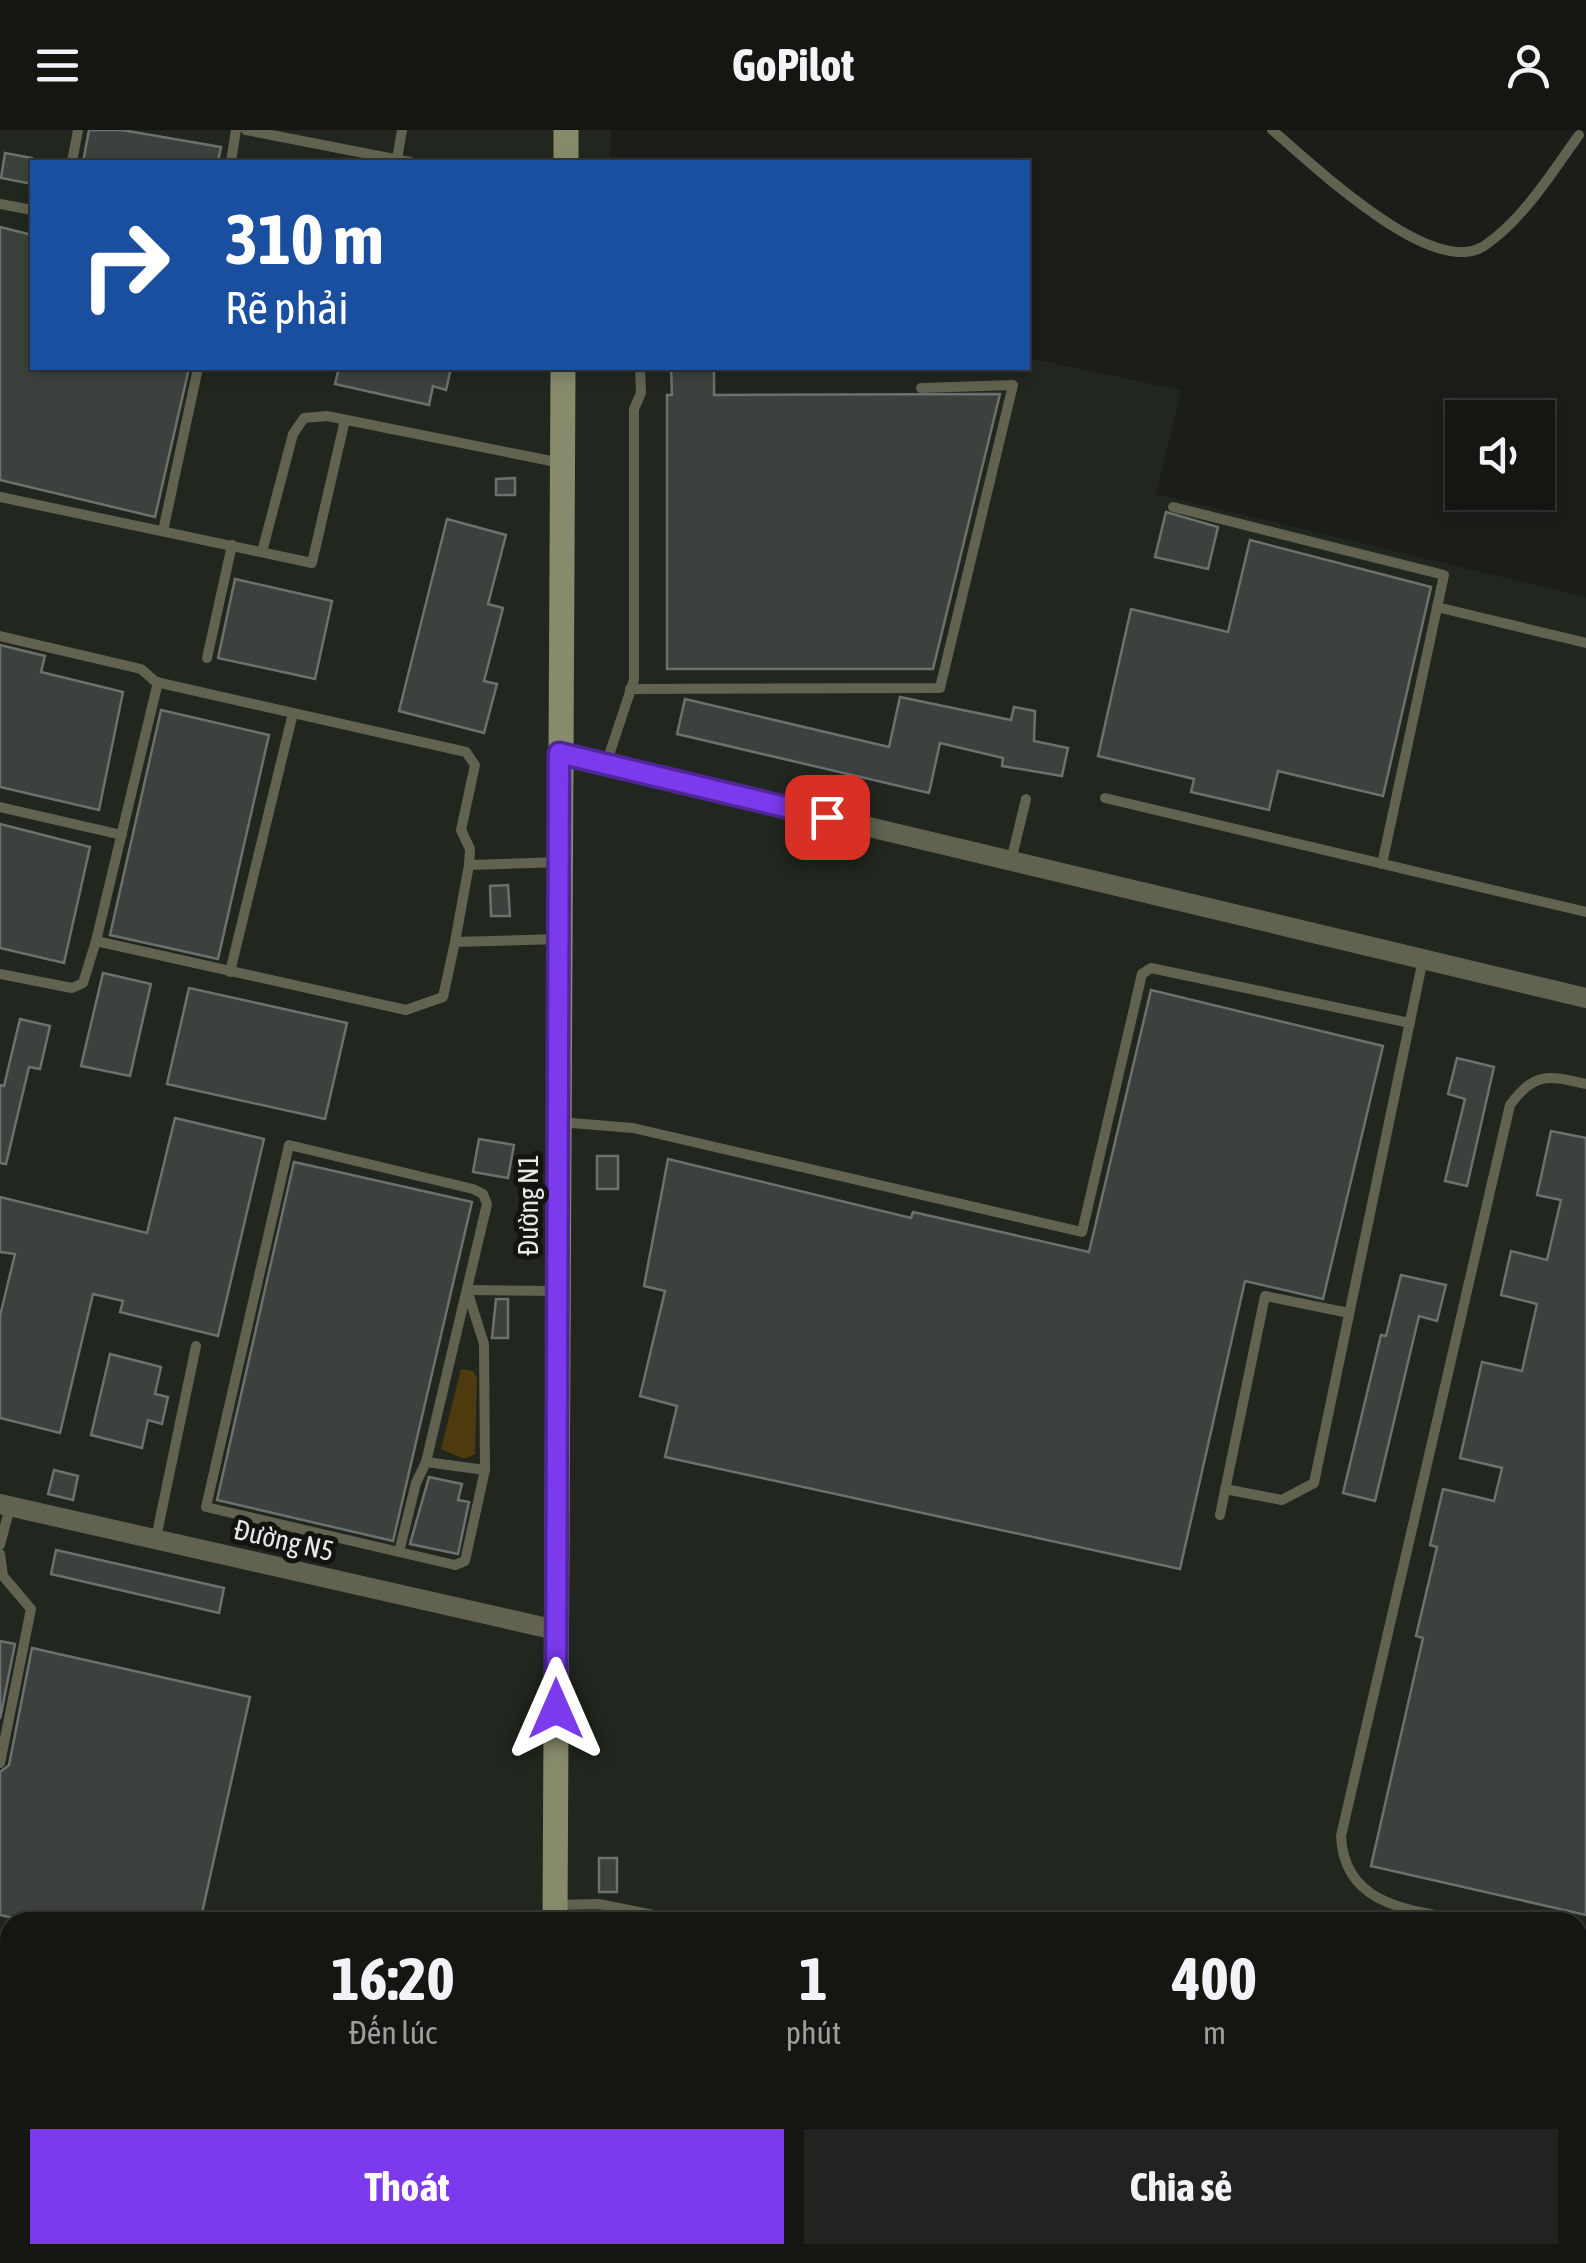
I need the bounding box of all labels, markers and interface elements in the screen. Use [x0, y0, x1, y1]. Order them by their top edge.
icon: menu [30, 38, 85, 93]
icon: person [1501, 38, 1556, 93]
text: GoPilot [732, 39, 854, 91]
text: 310 m [225, 199, 384, 279]
icon: right [60, 200, 190, 330]
text: Rẽ phải [225, 282, 349, 334]
map controls [1445, 400, 1555, 510]
button: sound [1445, 400, 1555, 510]
pin [785, 775, 870, 860]
icon: arrive [800, 790, 855, 845]
street label: Đường N1 [512, 1154, 544, 1256]
street label: Đường N5 [231, 1513, 337, 1567]
position arrow [504, 1657, 608, 1761]
text: 16:20 [331, 1944, 455, 2013]
text: 1 [799, 1944, 828, 2013]
text: 400 [1172, 1944, 1257, 2013]
text: Đến lúc [349, 2014, 437, 2051]
text: phút [786, 2014, 841, 2051]
text: m [1203, 2014, 1226, 2051]
button: Thoát [30, 2129, 784, 2244]
button: Chia sẻ [804, 2129, 1558, 2244]

